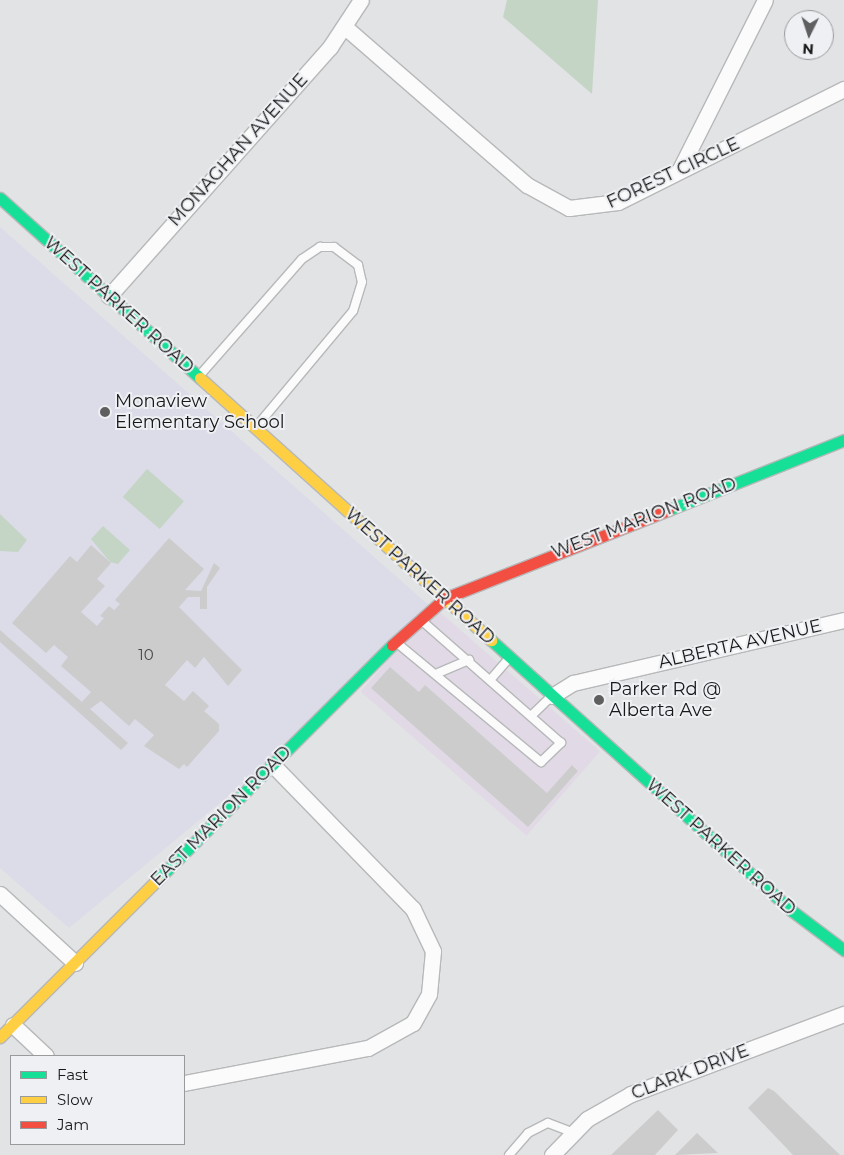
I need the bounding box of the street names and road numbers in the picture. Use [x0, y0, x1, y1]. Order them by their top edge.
street label: MONAGHAN AVENUE [164, 69, 312, 231]
street label: FOREST CIRCLE [603, 133, 743, 213]
street label: WEST PARKER ROAD [40, 232, 198, 378]
street label: WEST MARION ROAD [548, 473, 740, 563]
street label: WEST PARKER ROAD [341, 503, 499, 649]
street label: ALBERTA AVENUE [656, 615, 824, 673]
street label: EAST MARION ROAD [146, 741, 296, 891]
street label: WEST PARKER ROAD [642, 774, 800, 920]
street label: CLARK DRIVE [628, 1040, 752, 1104]

